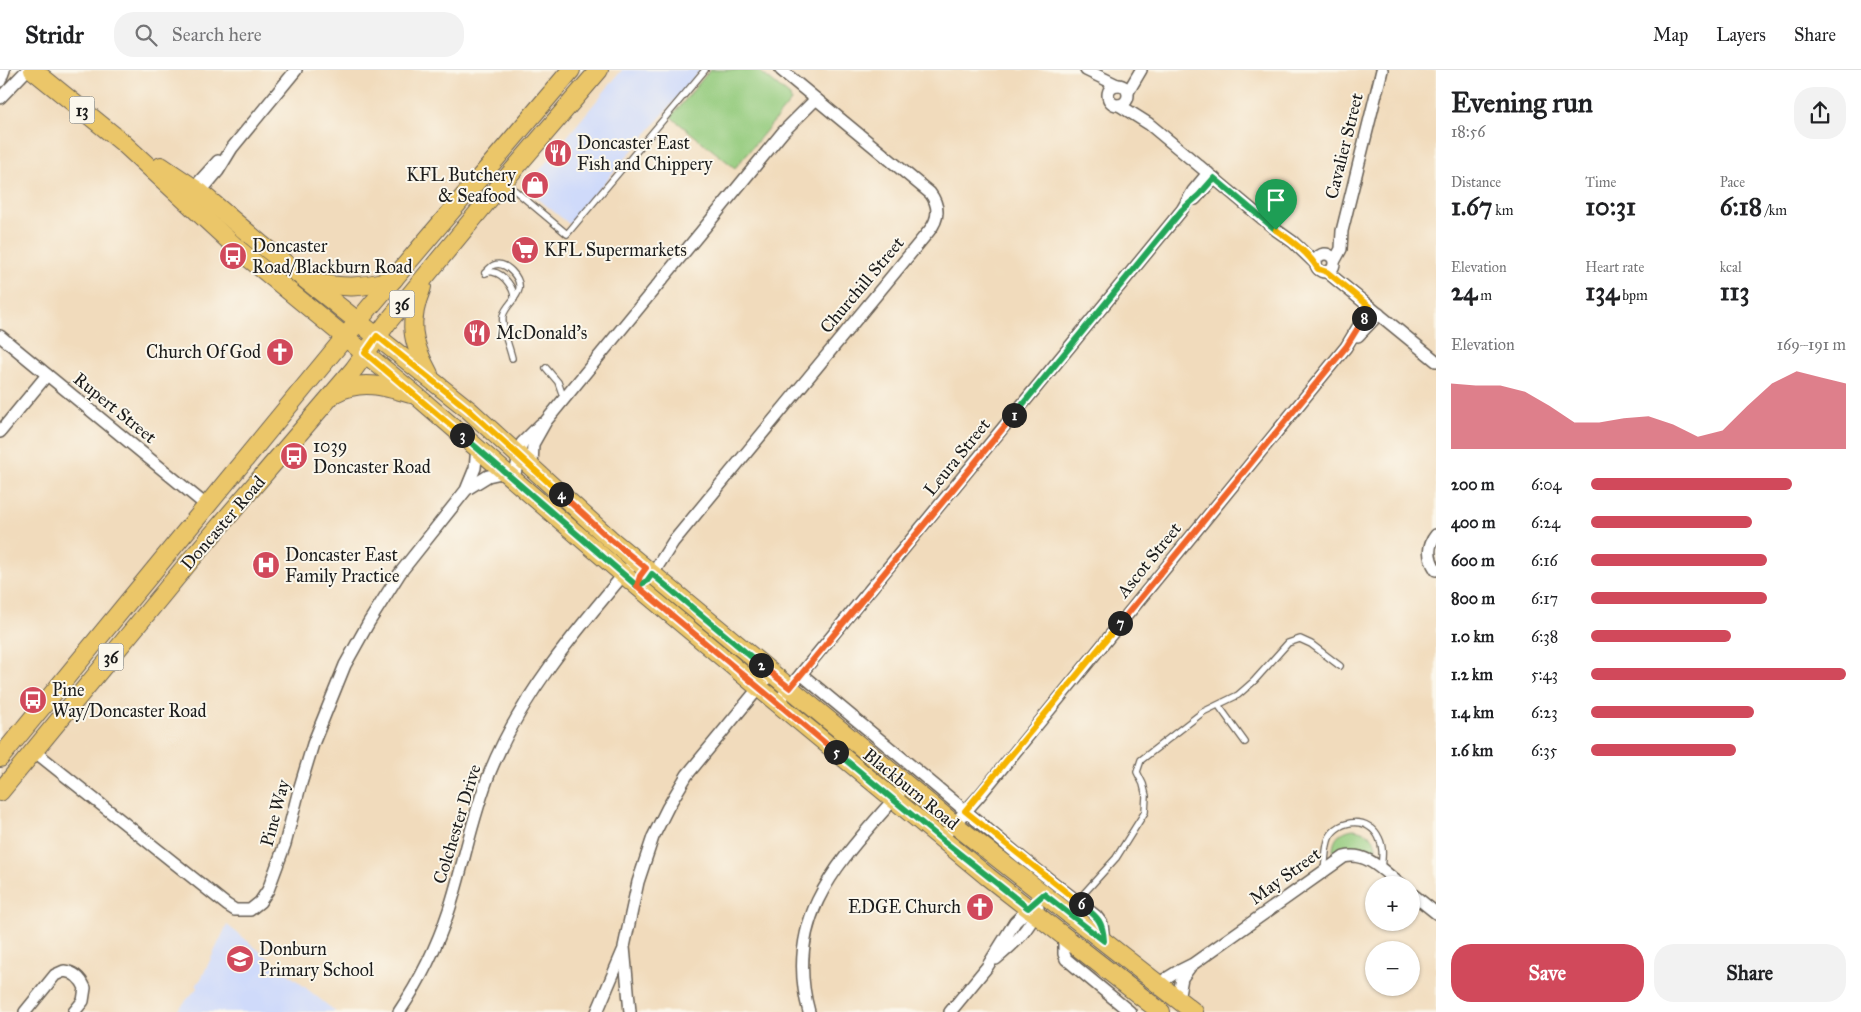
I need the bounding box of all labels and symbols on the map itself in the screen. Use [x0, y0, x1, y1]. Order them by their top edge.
street label: Cavalier Street [1320, 90, 1368, 201]
road number: 13 [70, 96, 94, 124]
place label: Doncaster East Fish and Chippery [577, 132, 713, 175]
restaurant icon: Doncaster East Fish and Chippery [543, 138, 573, 168]
place label: KFL Butchery & Seafood [406, 164, 517, 207]
shop icon: KFL Butchery & Seafood [520, 170, 550, 200]
pin [1255, 179, 1297, 230]
street label: Churchill Street [815, 232, 909, 338]
place label: Doncaster Road/Blackburn Road [252, 235, 413, 278]
supermarket icon: KFL Supermarkets [510, 235, 540, 265]
place label: KFL Supermarkets [544, 239, 687, 261]
bus stop icon: Doncaster Road/Blackburn Road [218, 241, 248, 271]
road number: 36 [390, 290, 414, 318]
pin: 8 [1352, 306, 1376, 330]
restaurant icon: McDonald's [462, 318, 492, 348]
place label: McDonald's [496, 322, 587, 344]
church icon: Church Of God [265, 337, 295, 367]
place label: Church Of God [146, 341, 261, 363]
street label: Rupert Street [69, 368, 161, 449]
pin: 1 [1002, 402, 1026, 428]
street label: Leura Street [919, 413, 995, 500]
pin: 3 [450, 422, 474, 448]
place label: 1039 Doncaster Road [313, 435, 431, 478]
bus stop icon: 1039 Doncaster Road [279, 441, 309, 471]
street label: Doncaster Road [176, 471, 270, 575]
pin: 4 [548, 482, 574, 506]
street label: Ascot Street [1111, 517, 1186, 603]
place label: Doncaster East Family Practice [285, 544, 399, 587]
hospital icon: Doncaster East Family Practice [251, 550, 281, 580]
pin: 7 [1108, 610, 1132, 636]
road number: 36 [98, 644, 124, 670]
pin: 2 [748, 652, 774, 678]
place label: Pine Way/Doncaster Road [52, 679, 207, 722]
bus stop icon: Pine Way/Doncaster Road [18, 685, 48, 715]
pin: 5 [824, 740, 848, 764]
street label: Blackburn Road [858, 744, 964, 834]
street label: Colchester Drive [428, 762, 486, 886]
street label: Pine Way [256, 777, 295, 849]
street label: May Street [1245, 842, 1326, 909]
church icon: EDGE Church [965, 892, 995, 922]
pin: 6 [1068, 892, 1094, 916]
place label: EDGE Church [848, 896, 961, 918]
place label: Donburn Primary School [259, 938, 374, 981]
school or university icon: Donburn Primary School [225, 944, 255, 974]

